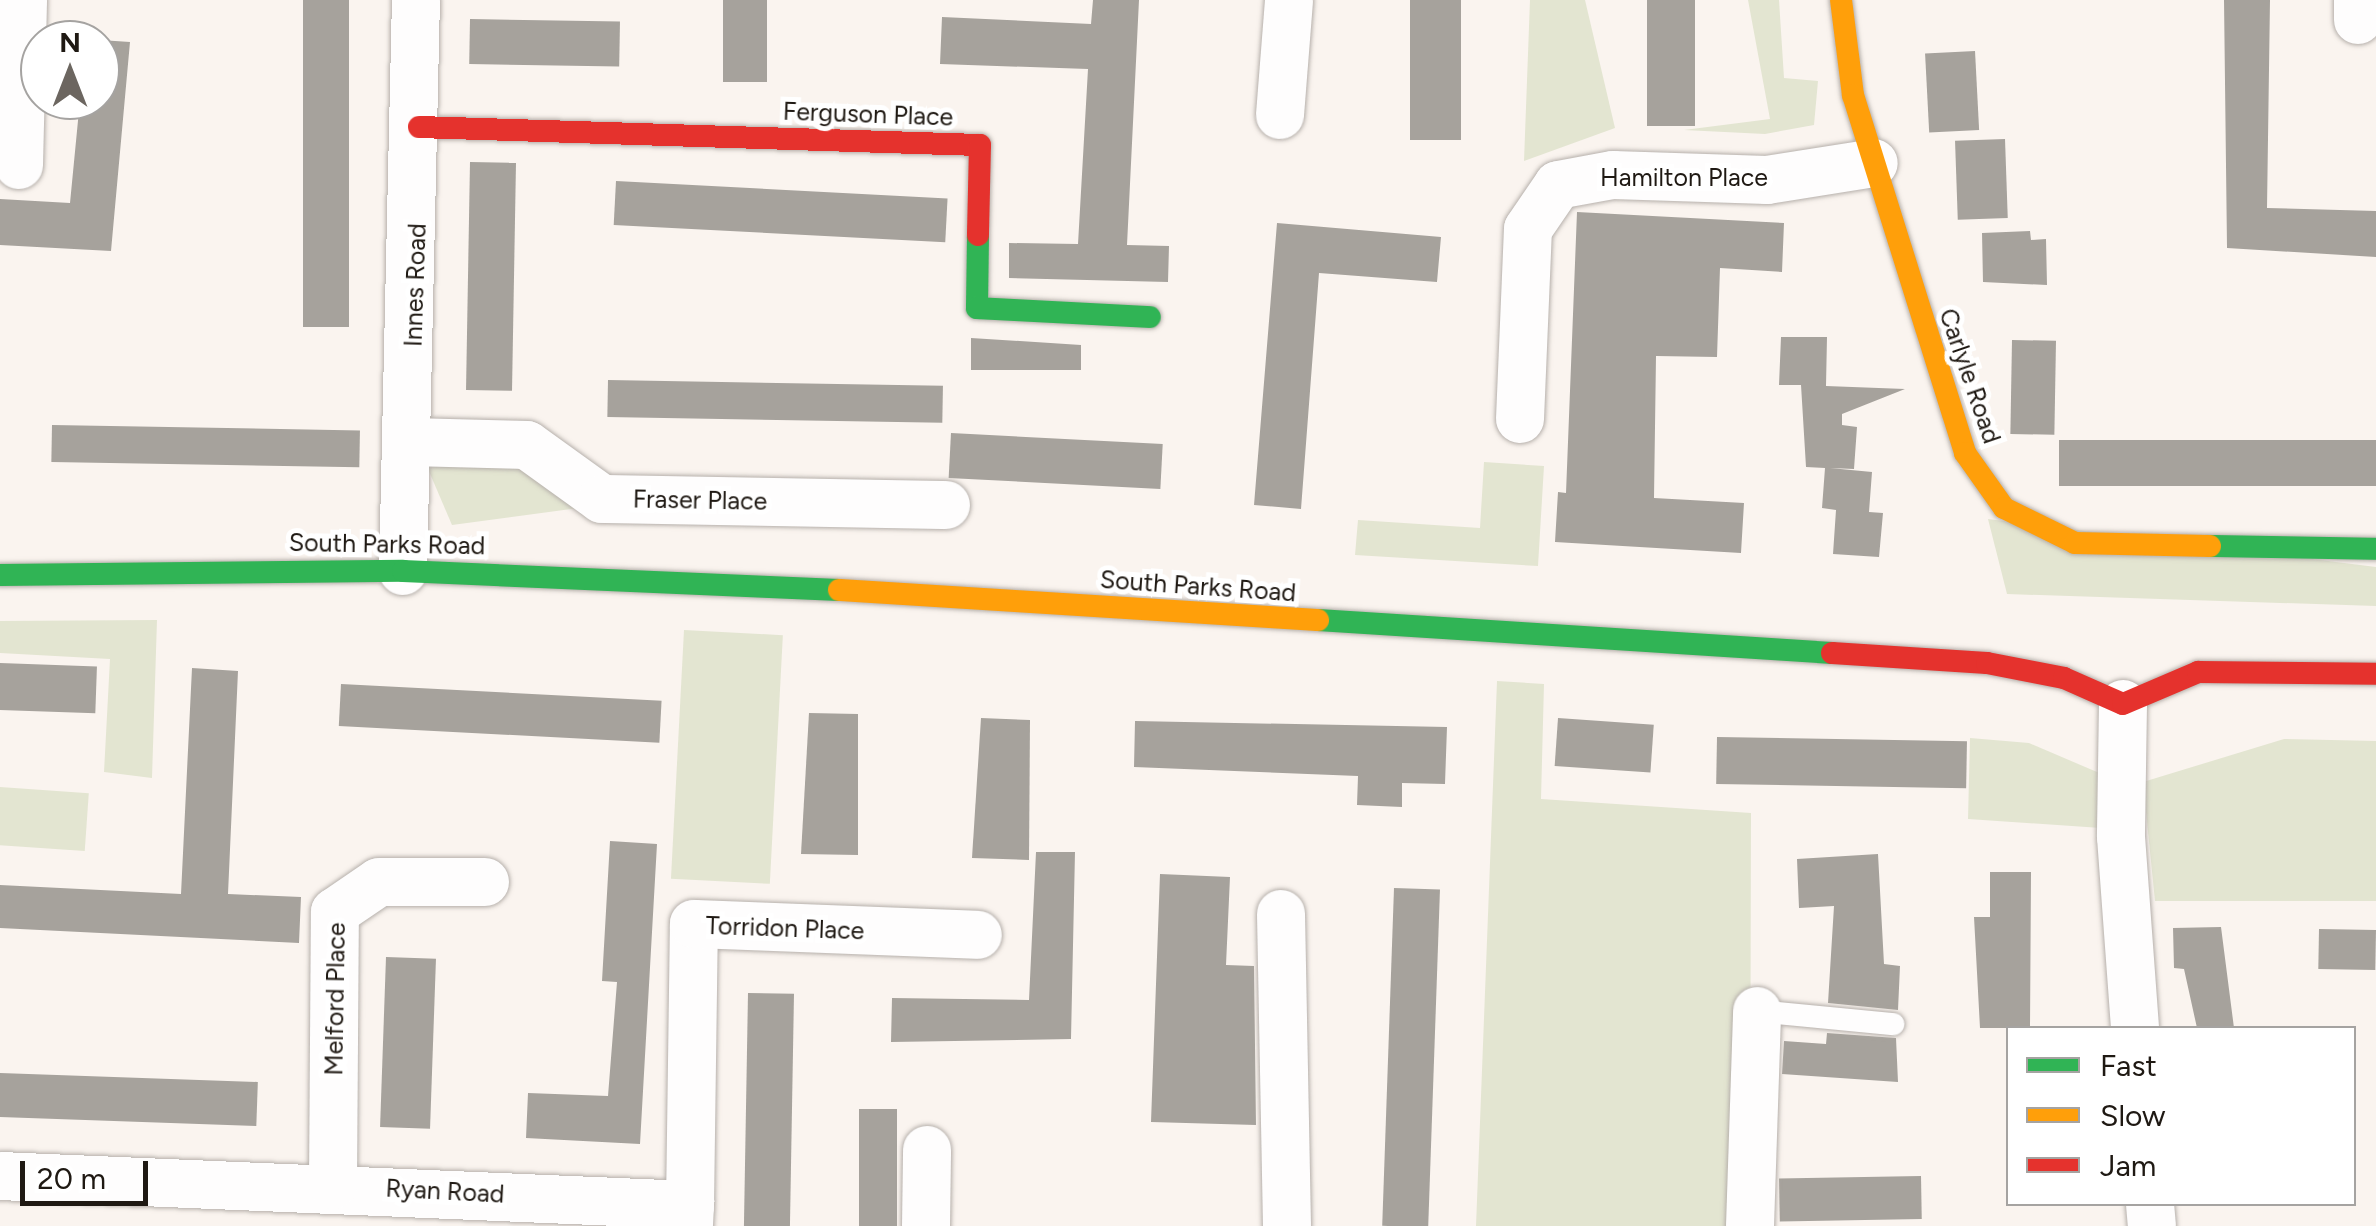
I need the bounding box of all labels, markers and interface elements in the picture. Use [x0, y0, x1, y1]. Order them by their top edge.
north arrow [20, 20, 120, 120]
text: N [59, 25, 81, 59]
street label: Ferguson Place [782, 96, 954, 132]
street label: Hamilton Place [1600, 162, 1768, 192]
street label: Innes Road [398, 223, 432, 347]
street label: Carlyle Road [1933, 305, 2007, 447]
street label: Fraser Place [633, 484, 767, 516]
street label: South Parks Road [289, 527, 485, 561]
street label: South Parks Road [1099, 564, 1297, 608]
street label: Torridon Place [705, 910, 865, 946]
street label: Melford Place [319, 922, 351, 1076]
legend [2006, 1026, 2356, 1206]
text: Fast [2100, 1047, 2157, 1084]
text: Slow [2100, 1097, 2166, 1134]
scale bar [25, 1141, 152, 1203]
text: Jam [2100, 1147, 2156, 1184]
text: 20 m [37, 1160, 106, 1197]
street label: Ryan Road [385, 1173, 505, 1209]

